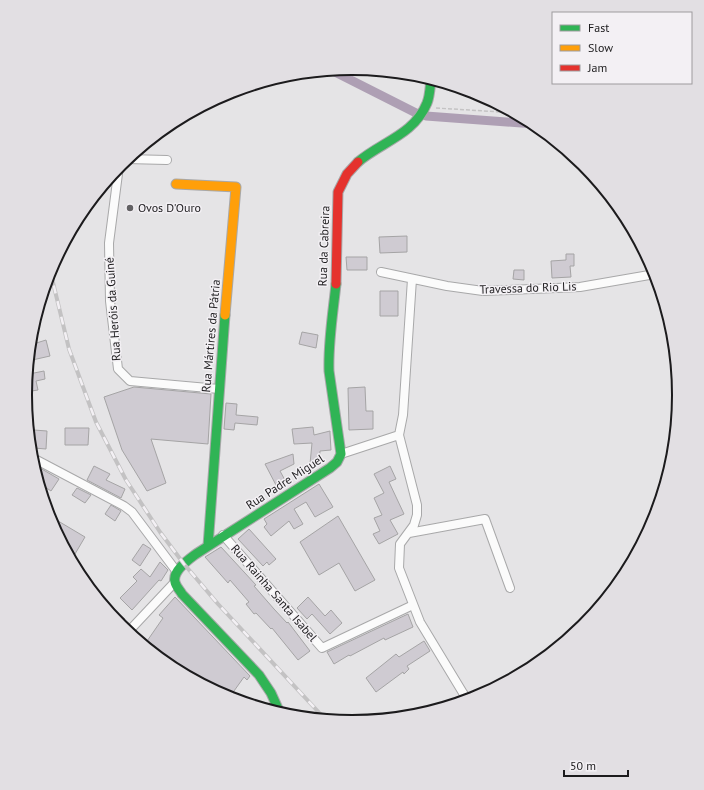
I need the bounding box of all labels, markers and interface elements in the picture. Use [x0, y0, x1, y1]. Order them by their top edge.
legend [552, 12, 692, 84]
text: Fast [588, 20, 609, 35]
text: Slow [588, 40, 613, 55]
text: Jam [587, 60, 607, 75]
place label: Ovos D'Ouro [138, 200, 201, 215]
marker: Ovos D'Ouro [125, 203, 135, 213]
street label: Rua da Cabreira [315, 205, 332, 287]
street label: Rua Heróis da Guiné [101, 257, 124, 361]
street label: Travessa do Rio Lis [479, 278, 577, 297]
street label: Rua Mártires da Pátria [198, 279, 223, 393]
street label: Rua Padre Miguel [243, 451, 327, 512]
street label: Rua Rainha Santa Isabel [228, 541, 321, 645]
scale bar [564, 752, 628, 778]
text: 50 m [570, 758, 596, 773]

